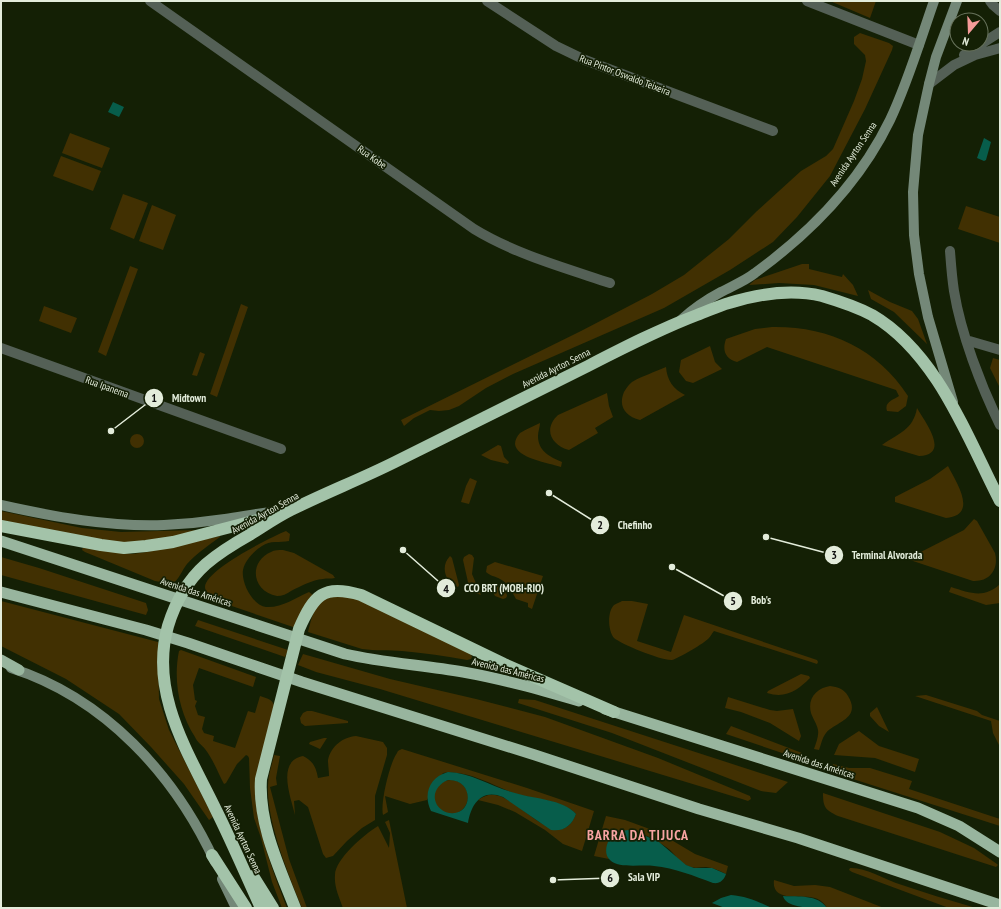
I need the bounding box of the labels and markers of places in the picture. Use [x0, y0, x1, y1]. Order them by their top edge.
callout: Midtown [144, 387, 214, 410]
callout: Chefinho [590, 513, 660, 536]
callout: Terminal Alvorada [824, 543, 930, 566]
callout: CCO BRT (MOBI-RIO) [436, 577, 552, 600]
callout: Bob's [723, 589, 779, 612]
callout: Sala VIP [600, 866, 669, 889]

